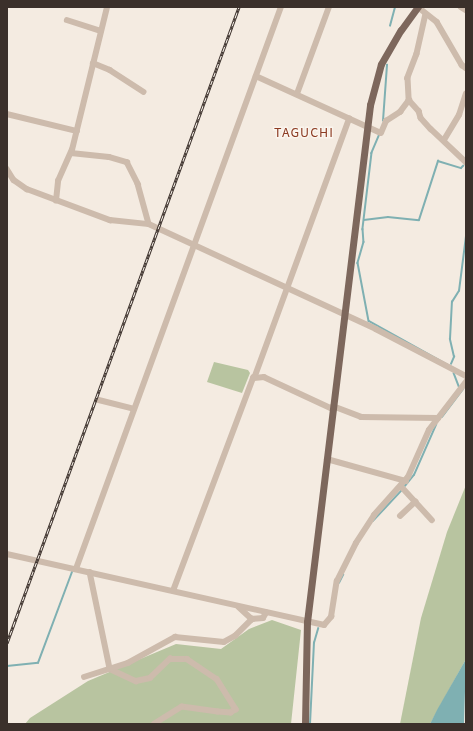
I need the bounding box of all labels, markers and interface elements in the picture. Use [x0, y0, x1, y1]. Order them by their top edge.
district label: TAGUCHI [274, 125, 334, 141]

